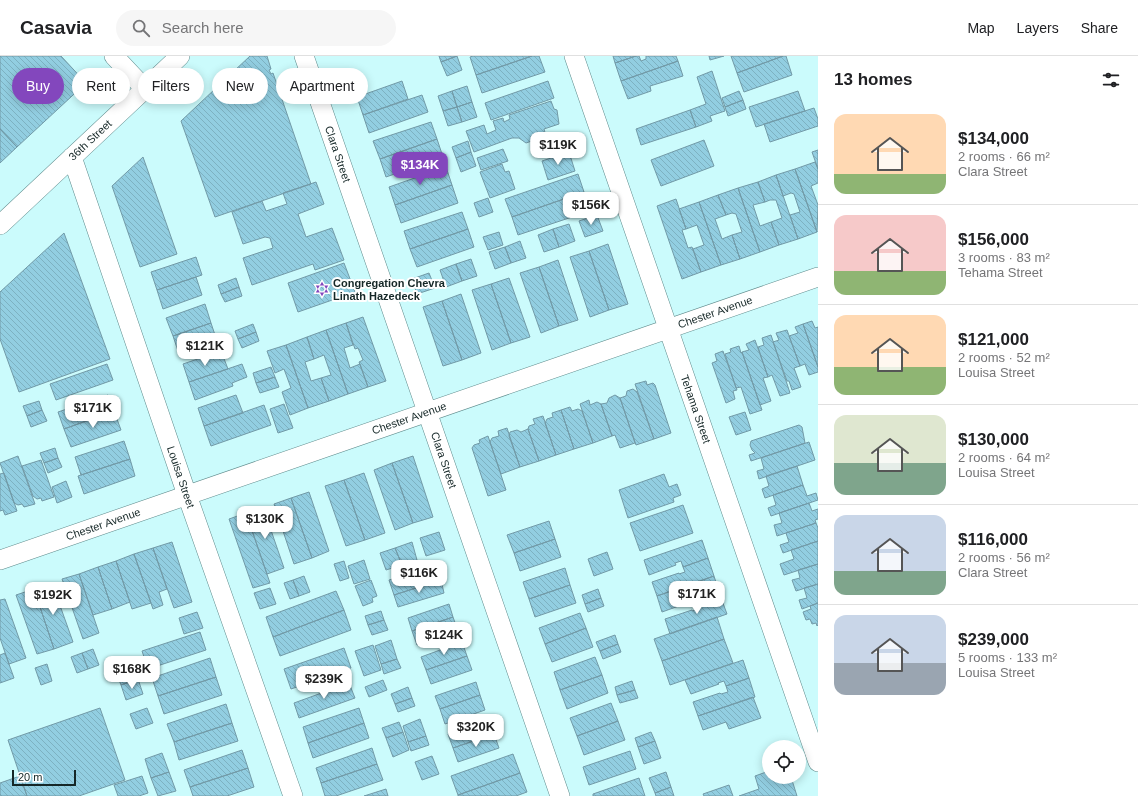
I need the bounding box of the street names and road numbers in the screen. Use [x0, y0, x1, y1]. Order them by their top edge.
street label: 36th Street [66, 117, 114, 163]
street label: Clara Street [323, 124, 353, 184]
street label: Chester Avenue [676, 294, 754, 330]
street label: Tehama Street [679, 373, 713, 445]
street label: Chester Avenue [370, 400, 448, 436]
street label: Clara Street [429, 430, 459, 490]
street label: Louisa Street [165, 444, 197, 510]
street label: Chester Avenue [64, 506, 142, 542]

